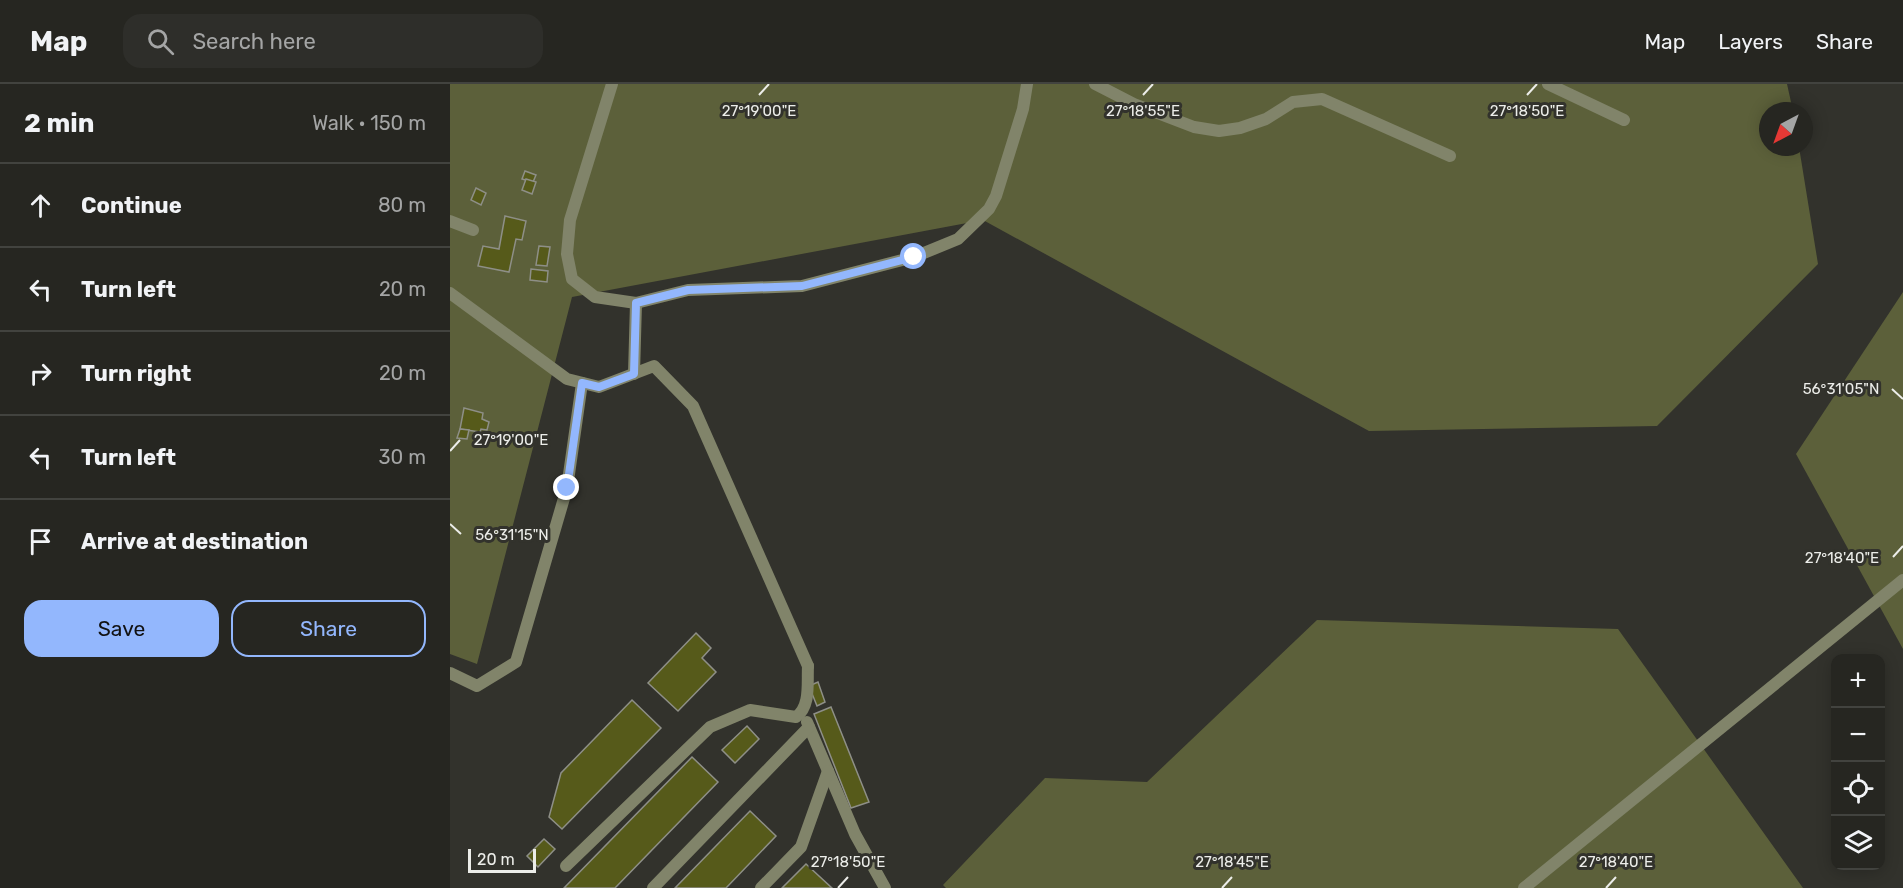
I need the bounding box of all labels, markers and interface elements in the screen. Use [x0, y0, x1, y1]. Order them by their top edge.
search box [123, 14, 543, 68]
text: Map [30, 25, 87, 58]
icon: search [144, 25, 177, 58]
text: Search here [192, 28, 316, 55]
text: Map [1644, 29, 1685, 54]
text: Layers [1718, 29, 1783, 54]
text: Share [1816, 29, 1873, 54]
text: 27°19'00"E [722, 102, 796, 120]
text: 27°18'55"E [1106, 102, 1180, 120]
text: 27°18'50"E [1490, 102, 1564, 120]
north arrow [1759, 102, 1813, 156]
text: 2 min [24, 108, 94, 139]
text: Walk · 150 m [312, 111, 426, 135]
icon: ahead [24, 189, 57, 222]
text: Continue [81, 192, 182, 219]
text: 80 m [378, 193, 426, 217]
route start [900, 243, 926, 269]
icon: left [24, 273, 57, 306]
text: Turn left [81, 276, 176, 303]
text: 20 m [379, 277, 426, 301]
icon: right [24, 357, 57, 390]
text: Turn right [81, 360, 191, 387]
text: 20 m [379, 361, 426, 385]
text: 56°31'05"N [1803, 380, 1879, 398]
text: 27°19'00"E [474, 431, 548, 449]
icon: left [24, 441, 57, 474]
text: Turn left [81, 444, 176, 471]
text: 30 m [379, 445, 426, 469]
route end [553, 474, 579, 500]
icon: arrive [24, 525, 57, 558]
text: 56°31'15"N [475, 526, 549, 544]
text: Arrive at destination [81, 528, 308, 555]
text: 27°18'40"E [1805, 549, 1879, 567]
button: Save [24, 600, 219, 657]
button: Share [231, 600, 426, 657]
map controls [1831, 654, 1885, 870]
button: + [1831, 654, 1885, 708]
button: − [1831, 708, 1885, 762]
button: locate [1831, 762, 1885, 816]
button: layers [1831, 816, 1885, 870]
scale bar [468, 846, 536, 874]
text: 20 m [477, 850, 515, 869]
text: 27°18'50"E [811, 853, 885, 871]
text: 27°18'45"E [1195, 853, 1269, 871]
text: 27°18'40"E [1579, 853, 1653, 871]

